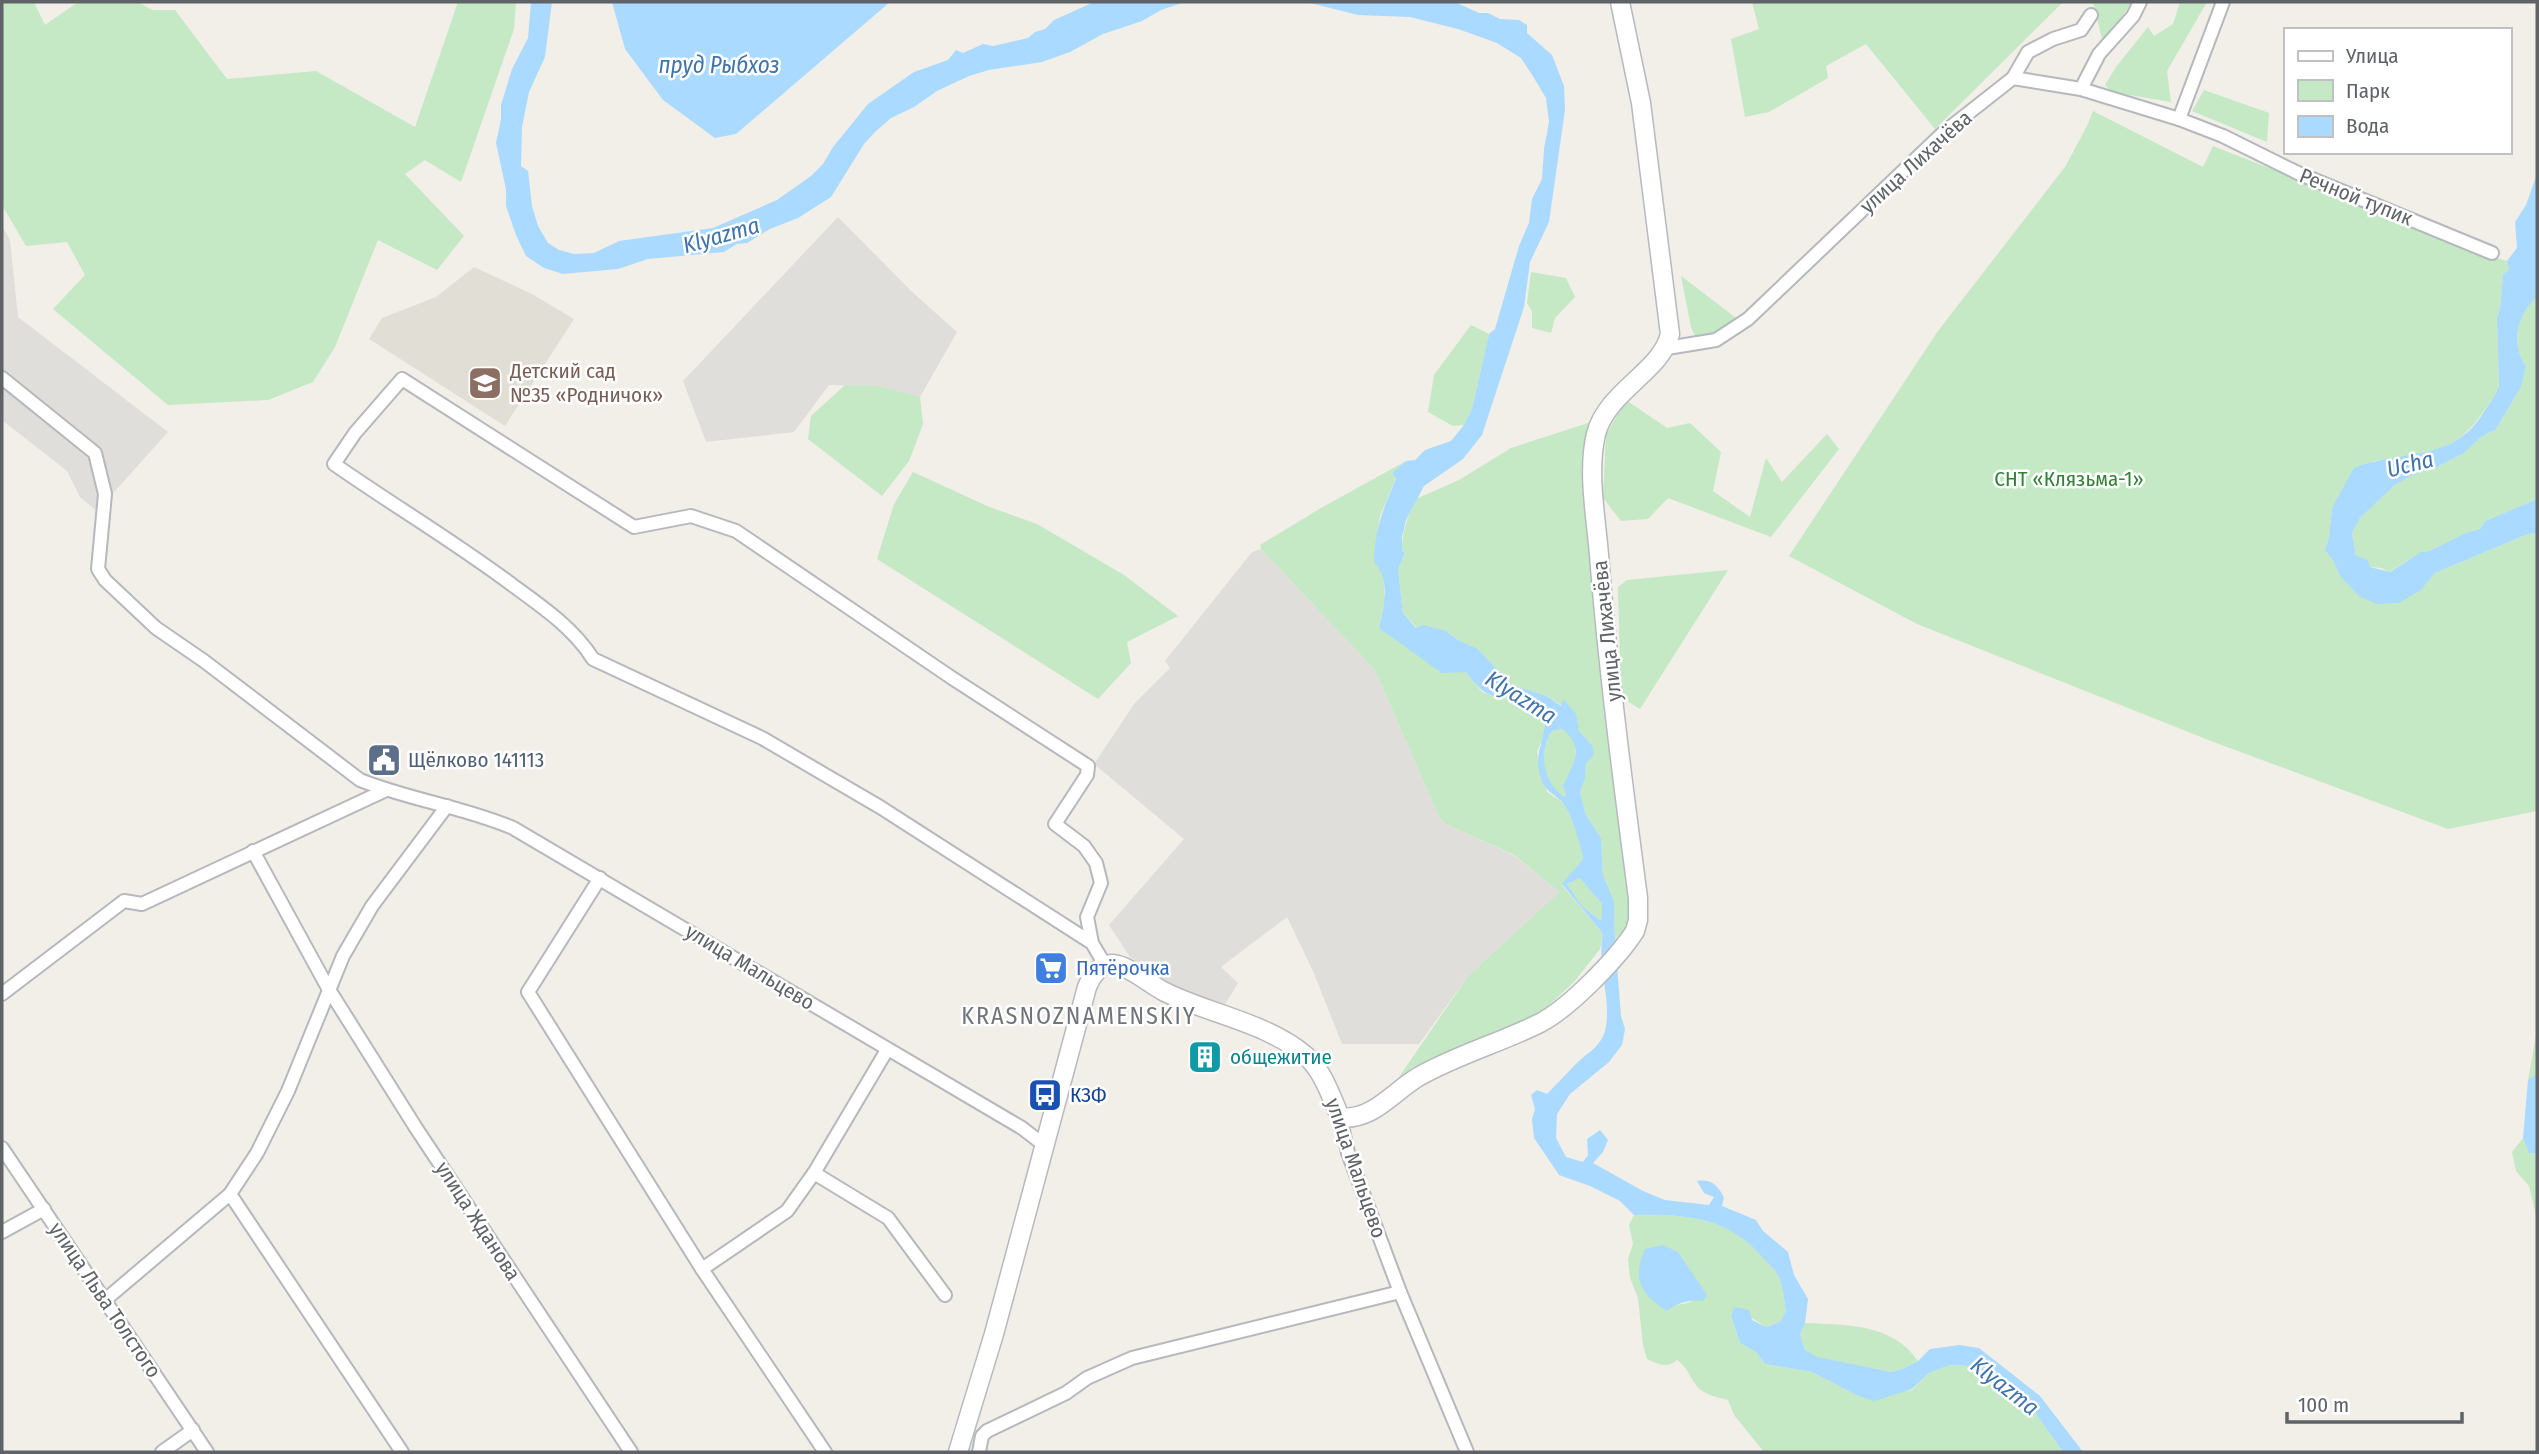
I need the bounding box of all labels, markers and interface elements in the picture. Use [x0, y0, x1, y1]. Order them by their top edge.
legend [2284, 28, 2511, 154]
text: Улица [2345, 43, 2399, 69]
water label: пруд Рыбхоз [658, 51, 780, 79]
text: Парк [2346, 78, 2390, 104]
street label: улица Лихачёва [1855, 105, 1977, 219]
text: Вода [2346, 113, 2389, 139]
street label: Речной тупик [2296, 163, 2416, 232]
water label: Klyazma [679, 211, 763, 259]
place label: Детский сад №35 «Родничок» [509, 358, 663, 408]
school or university icon: Детский сад №35 «Родничок» [466, 364, 504, 402]
water label: Ucha [2384, 445, 2436, 483]
park label: СНТ «Клязьма-1» [1994, 466, 2144, 492]
street label: улица Лихачёва [1587, 559, 1627, 703]
water label: Klyazma [1480, 664, 1562, 730]
public building icon: Щёлково 141113 [365, 741, 403, 779]
place label: Щёлково 141113 [408, 747, 544, 773]
street label: улица Мальцево [681, 918, 819, 1016]
supermarket icon: Пятёрочка [1032, 949, 1070, 987]
place label: Пятёрочка [1076, 955, 1170, 981]
district label: KRASNOZNAMENSKIY [961, 1002, 1197, 1030]
building icon: общежитие [1186, 1038, 1224, 1076]
place label: общежитие [1230, 1044, 1332, 1070]
bus stop icon: КЗФ [1026, 1076, 1064, 1114]
place label: КЗФ [1070, 1082, 1106, 1108]
street label: улица Мальцево [1320, 1095, 1392, 1241]
street label: улица Жданова [430, 1157, 526, 1285]
street label: улица Льва Толстого [43, 1217, 167, 1383]
water label: Klyazma [1965, 1351, 2045, 1421]
scale bar [2287, 1380, 2462, 1424]
text: 100 m [2298, 1392, 2349, 1418]

